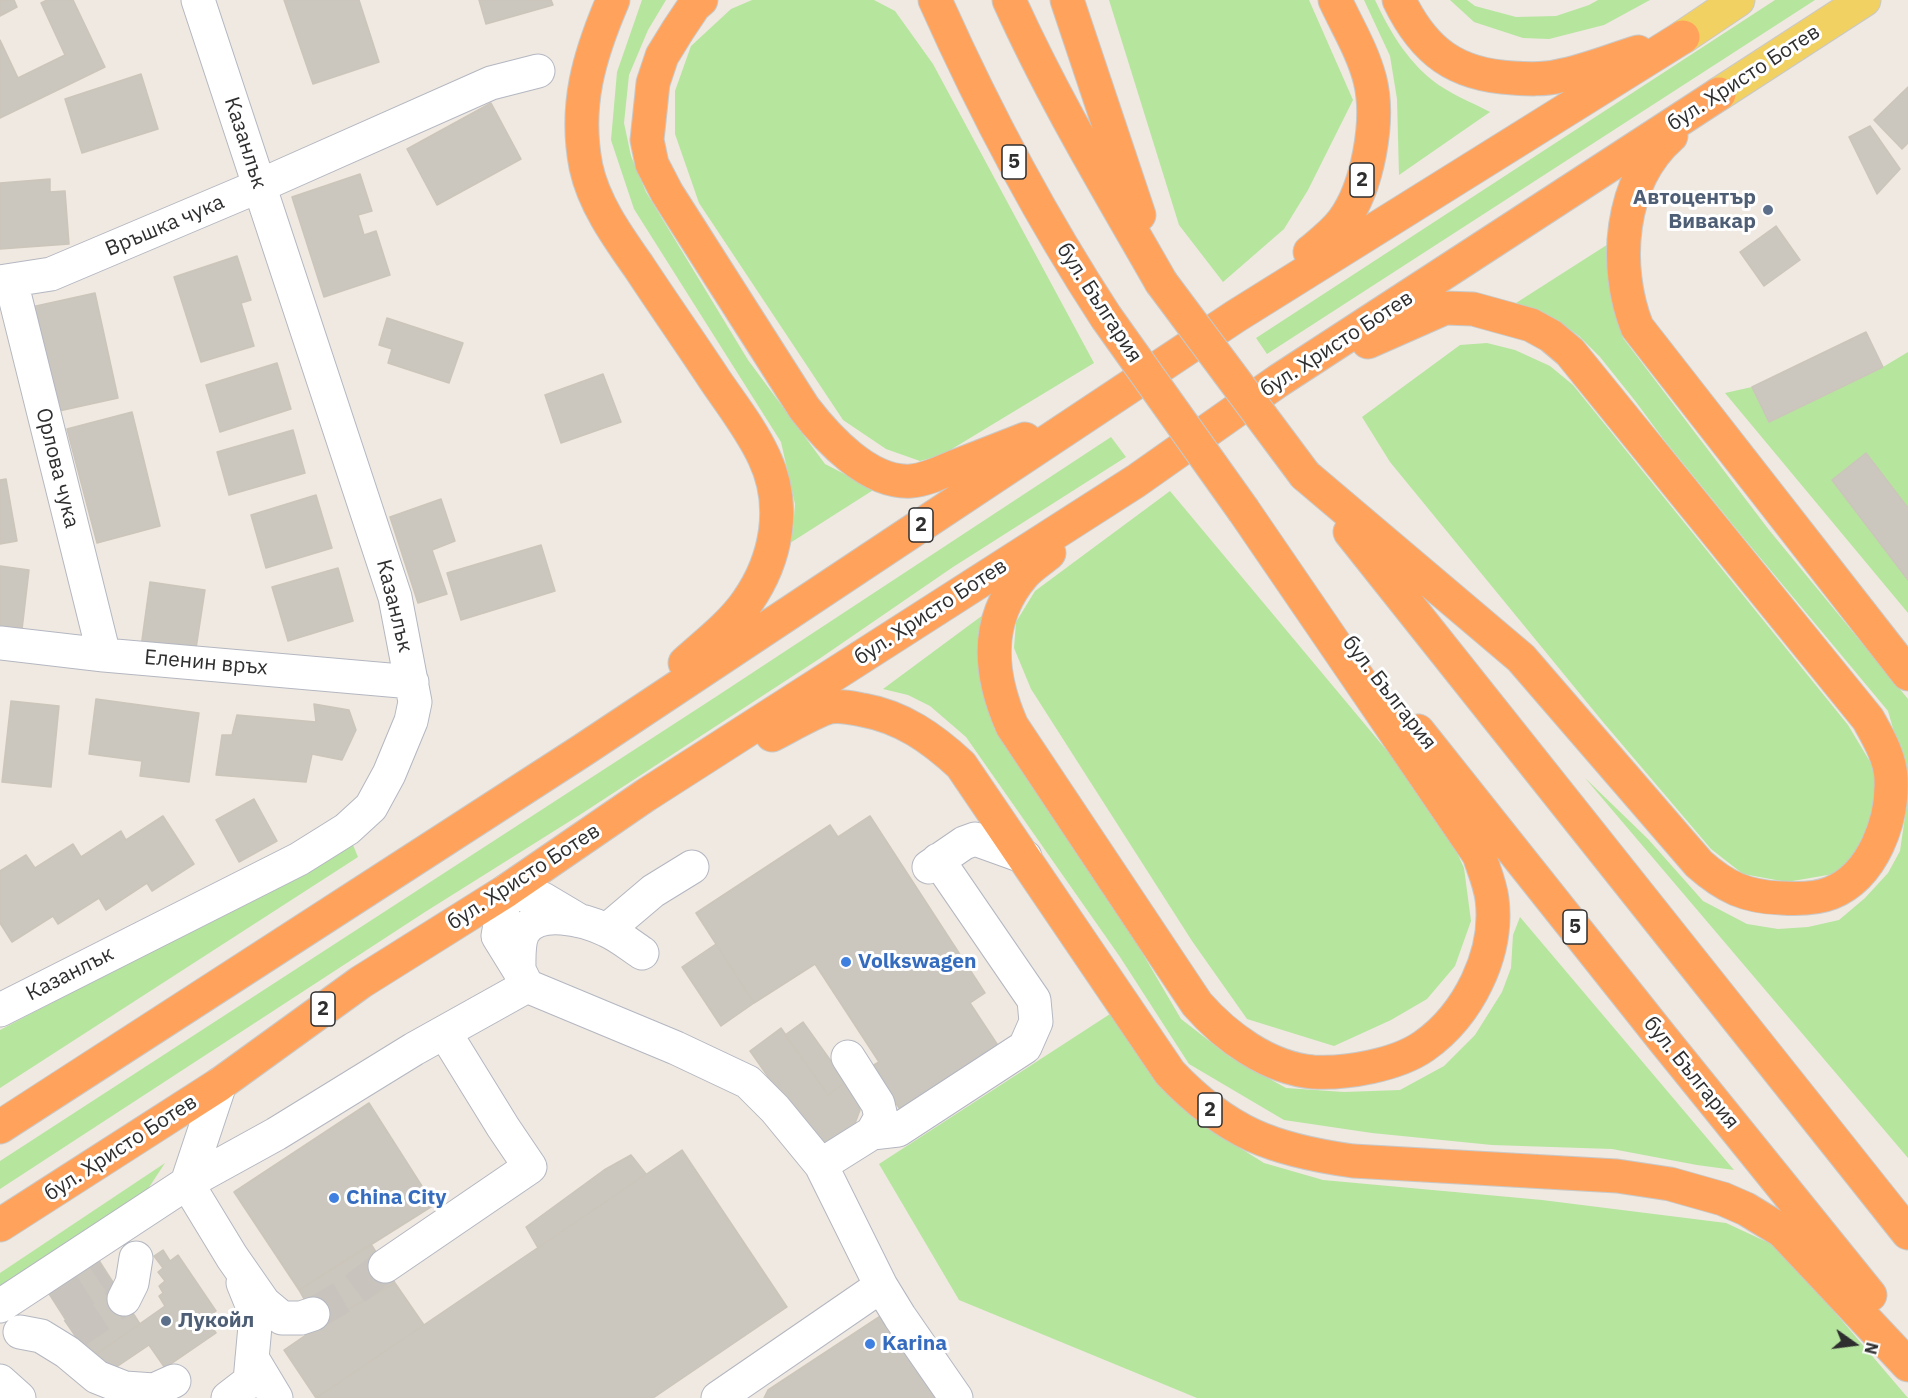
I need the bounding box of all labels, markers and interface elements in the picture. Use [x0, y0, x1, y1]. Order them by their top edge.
street label: бул. Христо Ботев [1663, 19, 1825, 137]
street label: Казанлък [218, 94, 272, 192]
road number: 5 [1002, 145, 1026, 179]
road number: 2 [1350, 163, 1374, 197]
place label: Автоцентър Вивакар [1633, 185, 1756, 235]
street label: Връшка чука [102, 190, 228, 262]
marker: Автоцентър Вивакар [1761, 203, 1775, 217]
street label: бул. България [1051, 238, 1147, 368]
street label: бул. Христо Ботев [1256, 285, 1418, 403]
street label: Орлова чука [30, 405, 84, 531]
road number: 2 [909, 508, 933, 542]
street label: бул. Христо Ботев [850, 553, 1012, 671]
street label: Казанлък [370, 557, 418, 655]
street label: бул. България [1337, 631, 1441, 755]
street label: Еленин връх [143, 645, 269, 681]
street label: бул. Христо Ботев [443, 818, 605, 936]
road number: 5 [1563, 910, 1587, 944]
street label: Казанлък [22, 941, 118, 1007]
place label: Volkswagen [858, 949, 977, 975]
marker: Volkswagen [839, 955, 853, 969]
road number: 2 [311, 992, 335, 1026]
street label: бул. България [1638, 1012, 1744, 1134]
street label: бул. Христо Ботев [40, 1089, 202, 1207]
road number: 2 [1198, 1093, 1222, 1127]
place label: China City [346, 1185, 447, 1211]
marker: China City [327, 1191, 341, 1205]
place label: Лукойл [178, 1308, 254, 1334]
marker: Лукойл [159, 1314, 173, 1328]
north arrow [1824, 1314, 1884, 1374]
place label: Karina [882, 1331, 947, 1357]
marker: Karina [863, 1337, 877, 1351]
text: N [1860, 1340, 1883, 1356]

